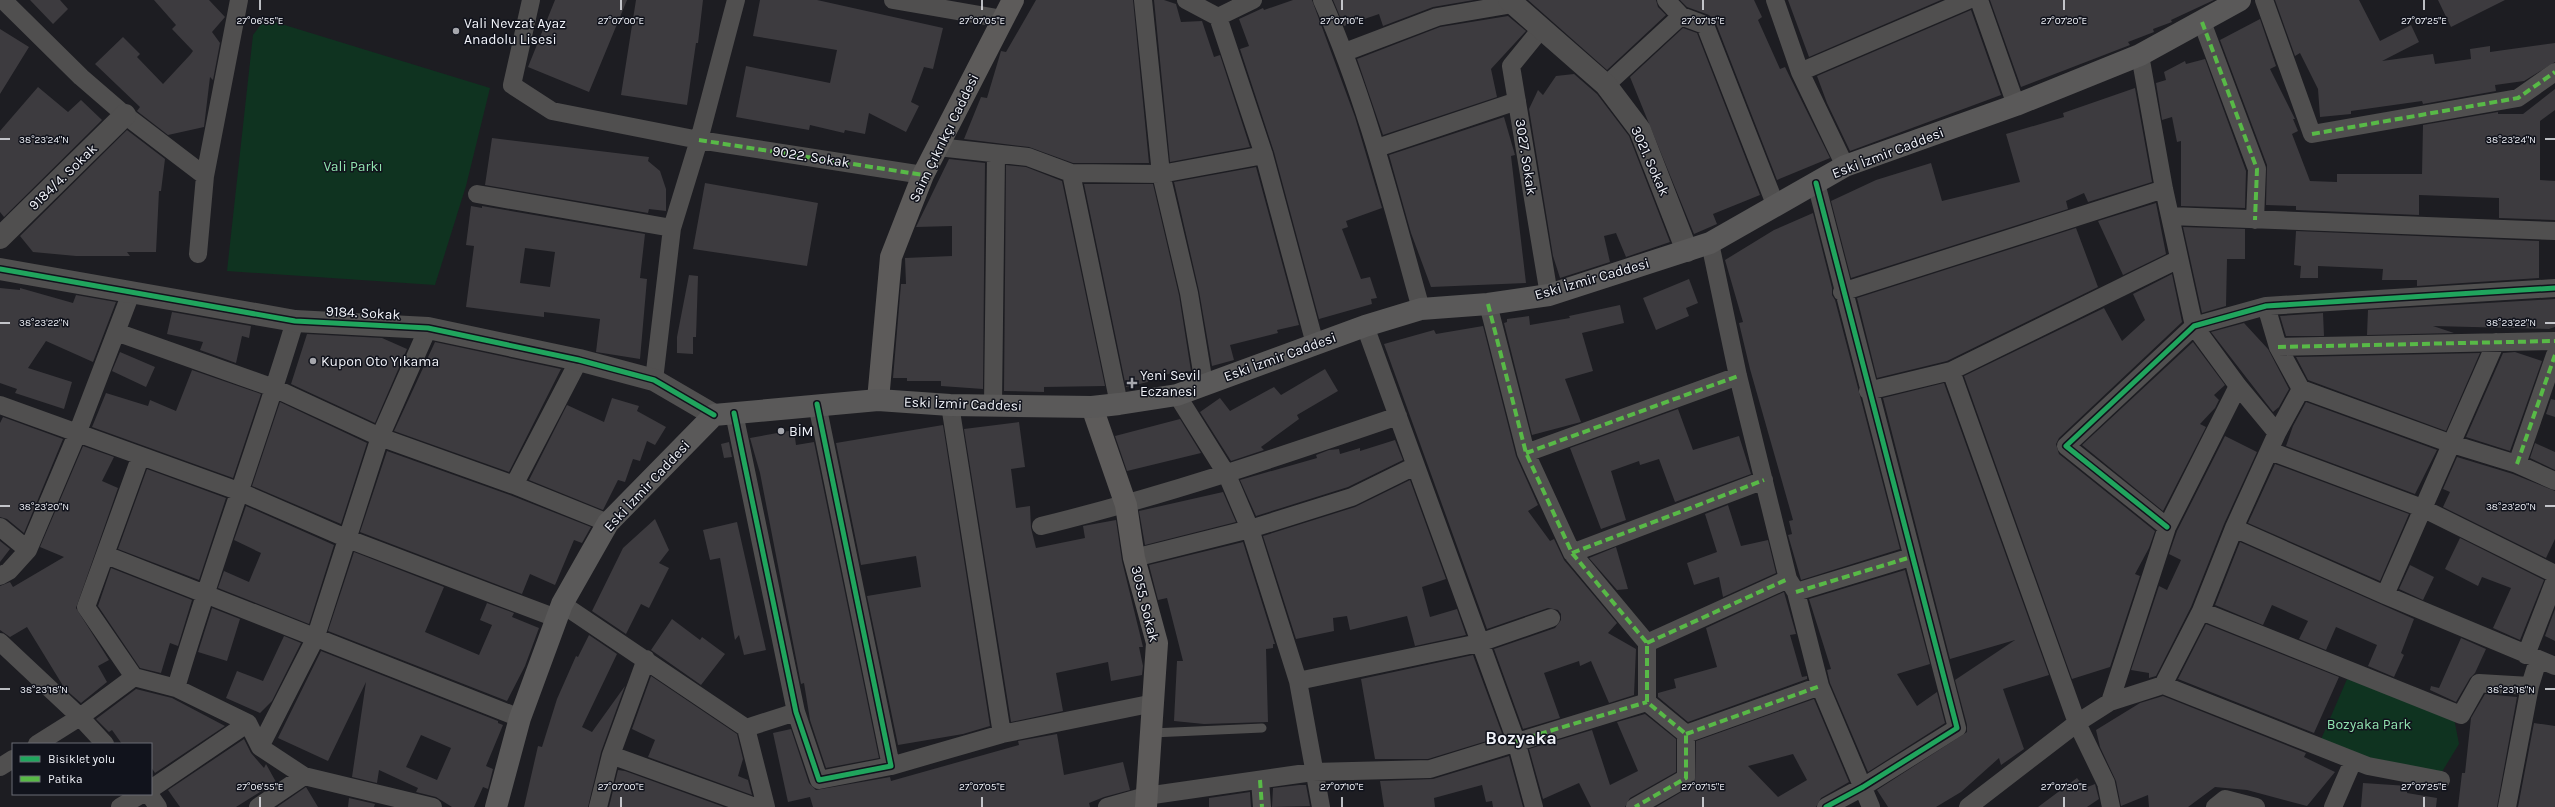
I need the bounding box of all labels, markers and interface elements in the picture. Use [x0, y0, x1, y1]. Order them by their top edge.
text: 27°06'55"E [237, 15, 283, 27]
place label: Vali Nevzat Ayaz Anadolu Lisesi [464, 15, 566, 48]
text: 27°07'00"E [598, 15, 644, 27]
text: 27°07'05"E [959, 15, 1005, 27]
text: 27°07'10"E [1320, 15, 1364, 27]
text: 27°07'15"E [1681, 15, 1725, 27]
text: 27°07'20"E [2041, 15, 2087, 27]
text: 27°07'25"E [2401, 15, 2447, 27]
marker: Vali Nevzat Ayaz Anadolu Lisesi [451, 26, 461, 36]
street label: Saim Çıkrıkçı Caddesi [905, 71, 983, 205]
street label: 3027. Sokak [1512, 118, 1540, 196]
street label: 3021. Sokak [1627, 123, 1673, 199]
street label: Eski İzmir Caddesi [1830, 124, 1946, 182]
text: 38°23'24"N [19, 134, 69, 146]
text: 38°23'24"N [2486, 134, 2536, 146]
street label: 9184/4. Sokak [25, 140, 101, 214]
street label: 9022. Sokak [771, 142, 851, 172]
park label: Vali Parkı [323, 158, 383, 175]
street label: Eski İzmir Caddesi [1533, 255, 1651, 303]
street label: 9184. Sokak [325, 303, 401, 323]
text: 38°23'22"N [19, 317, 69, 329]
text: 38°23'22"N [2486, 317, 2536, 329]
street label: Eski İzmir Caddesi [1221, 329, 1339, 385]
place label: Kupon Oto Yıkama [321, 353, 439, 370]
marker: Kupon Oto Yıkama [308, 356, 318, 366]
place label: Yeni Sevil Eczanesi [1140, 367, 1201, 400]
marker: Yeni Sevil Eczanesi [1127, 378, 1137, 388]
street label: Eski İzmir Caddesi [904, 393, 1022, 415]
place label: BİM [789, 423, 813, 440]
marker: BİM [776, 426, 786, 436]
street label: Eski İzmir Caddesi [600, 437, 694, 535]
text: 38°23'20"N [19, 501, 69, 513]
text: 38°23'20"N [2486, 501, 2536, 513]
street label: 3055. Sokak [1127, 564, 1163, 644]
text: 38°23'18"N [20, 684, 68, 696]
text: 38°23'18"N [2487, 684, 2535, 696]
park label: Bozyaka Park [2327, 716, 2411, 733]
district label: Bozyaka [1485, 727, 1557, 749]
legend [12, 743, 152, 795]
text: Bisiklet yolu [48, 752, 115, 766]
text: Patika [48, 772, 83, 786]
text: 27°06'55"E [237, 781, 283, 793]
text: 27°07'00"E [598, 781, 644, 793]
text: 27°07'05"E [959, 781, 1005, 793]
text: 27°07'10"E [1320, 781, 1364, 793]
text: 27°07'15"E [1681, 781, 1725, 793]
text: 27°07'20"E [2041, 781, 2087, 793]
text: 27°07'25"E [2401, 781, 2447, 793]

